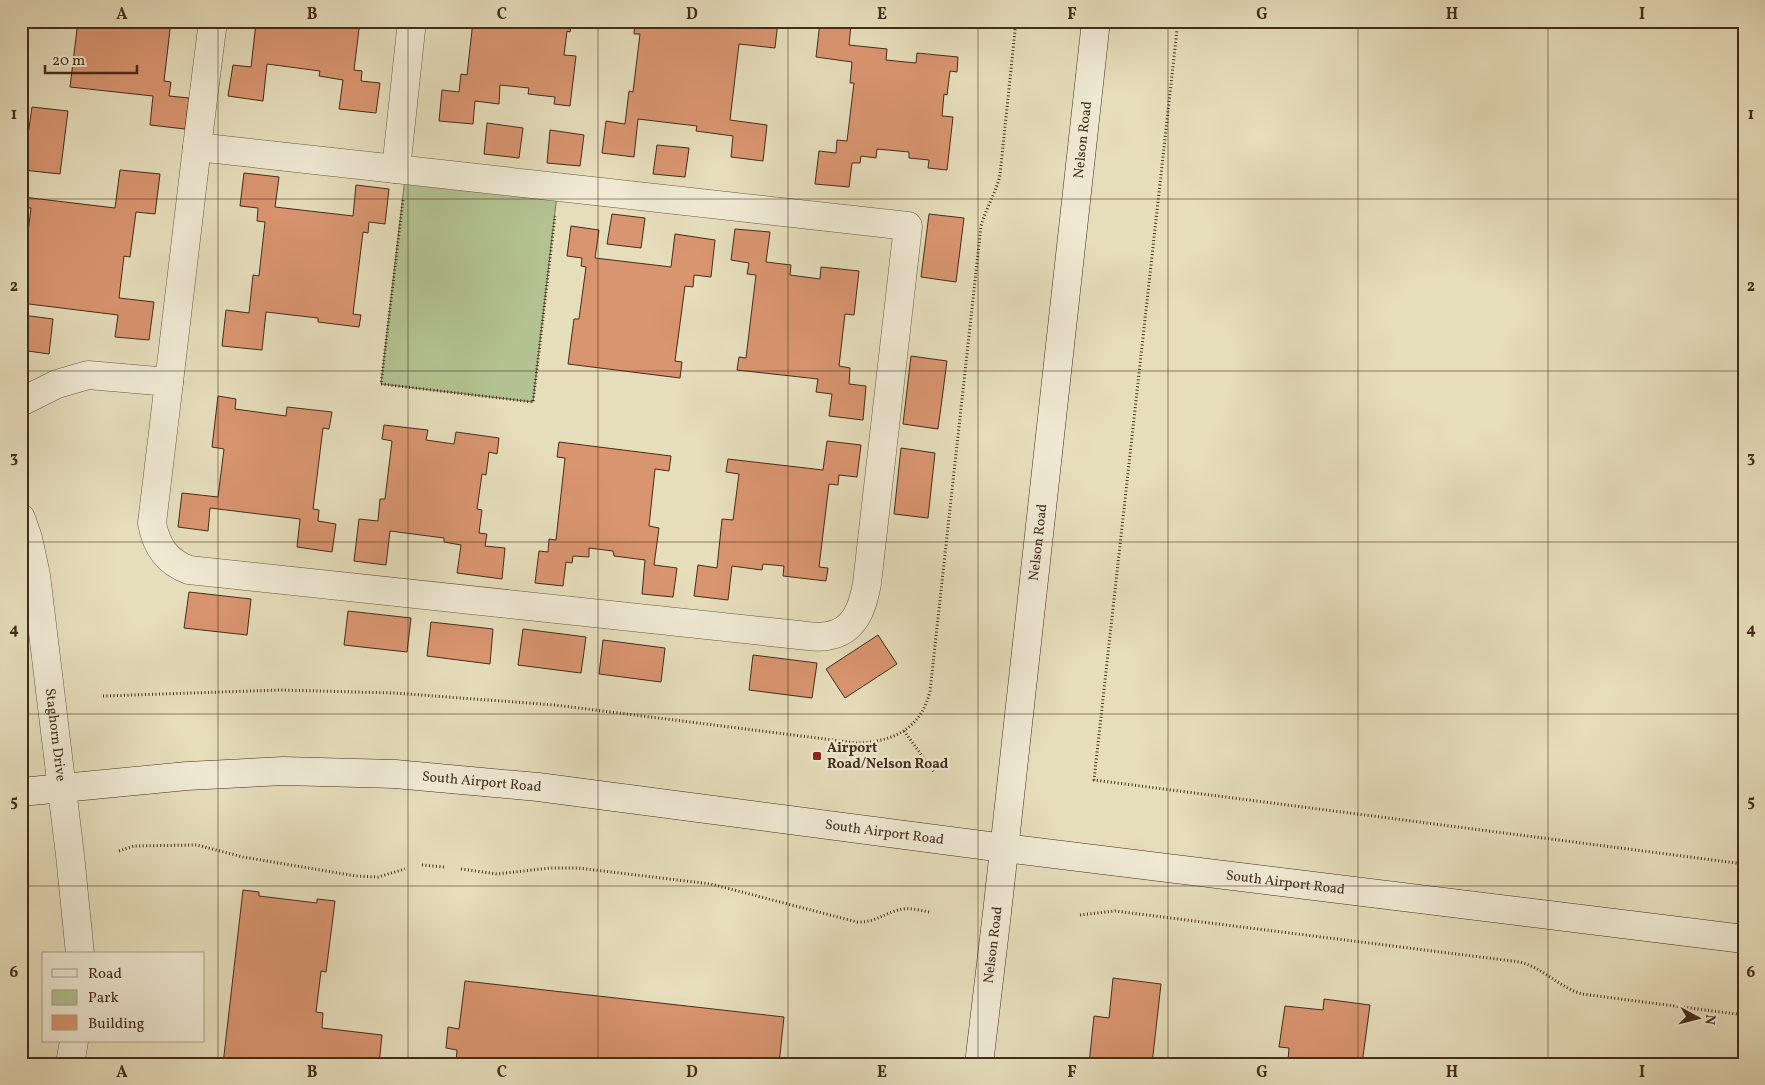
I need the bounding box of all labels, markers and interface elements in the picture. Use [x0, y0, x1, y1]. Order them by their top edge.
text: A [116, 4, 128, 26]
text: B [307, 4, 318, 26]
text: C [497, 4, 507, 26]
text: D [686, 4, 698, 26]
text: E [877, 4, 887, 26]
text: F [1067, 4, 1077, 26]
text: G [1256, 4, 1268, 26]
text: H [1446, 4, 1458, 26]
text: I [1639, 4, 1645, 26]
scale bar [45, 42, 138, 74]
text: 20 m [52, 51, 85, 72]
street label: Nelson Road [1069, 100, 1097, 179]
text: 1 [11, 104, 17, 126]
text: 1 [1748, 104, 1754, 126]
text: 2 [10, 276, 18, 298]
text: 2 [1747, 276, 1755, 298]
text: 3 [10, 447, 18, 469]
text: 3 [1747, 447, 1755, 469]
street label: Nelson Road [1024, 503, 1052, 582]
text: 4 [9, 619, 19, 641]
text: 4 [1746, 619, 1756, 641]
street label: Staghorn Drive [40, 687, 71, 783]
place label: Airport Road/Nelson Road [827, 739, 949, 774]
marker: Airport Road/Nelson Road [811, 750, 823, 762]
street label: South Airport Road [421, 767, 542, 797]
text: 5 [10, 791, 18, 813]
text: 5 [1747, 791, 1755, 813]
street label: South Airport Road [824, 815, 945, 850]
street label: South Airport Road [1225, 866, 1346, 899]
street label: Nelson Road [979, 905, 1007, 984]
legend [42, 952, 205, 1042]
text: 6 [10, 962, 19, 984]
text: 6 [1747, 962, 1756, 984]
text: Road [88, 964, 122, 985]
text: Park [88, 988, 119, 1009]
north arrow [1672, 992, 1722, 1042]
text: N [1699, 1013, 1719, 1026]
text: Building [88, 1014, 145, 1035]
text: A [116, 1062, 128, 1084]
text: B [307, 1062, 318, 1084]
text: C [497, 1062, 507, 1084]
text: D [686, 1062, 698, 1084]
text: E [877, 1062, 887, 1084]
text: F [1067, 1062, 1077, 1084]
text: G [1256, 1062, 1268, 1084]
text: H [1446, 1062, 1458, 1084]
text: I [1639, 1062, 1645, 1084]

